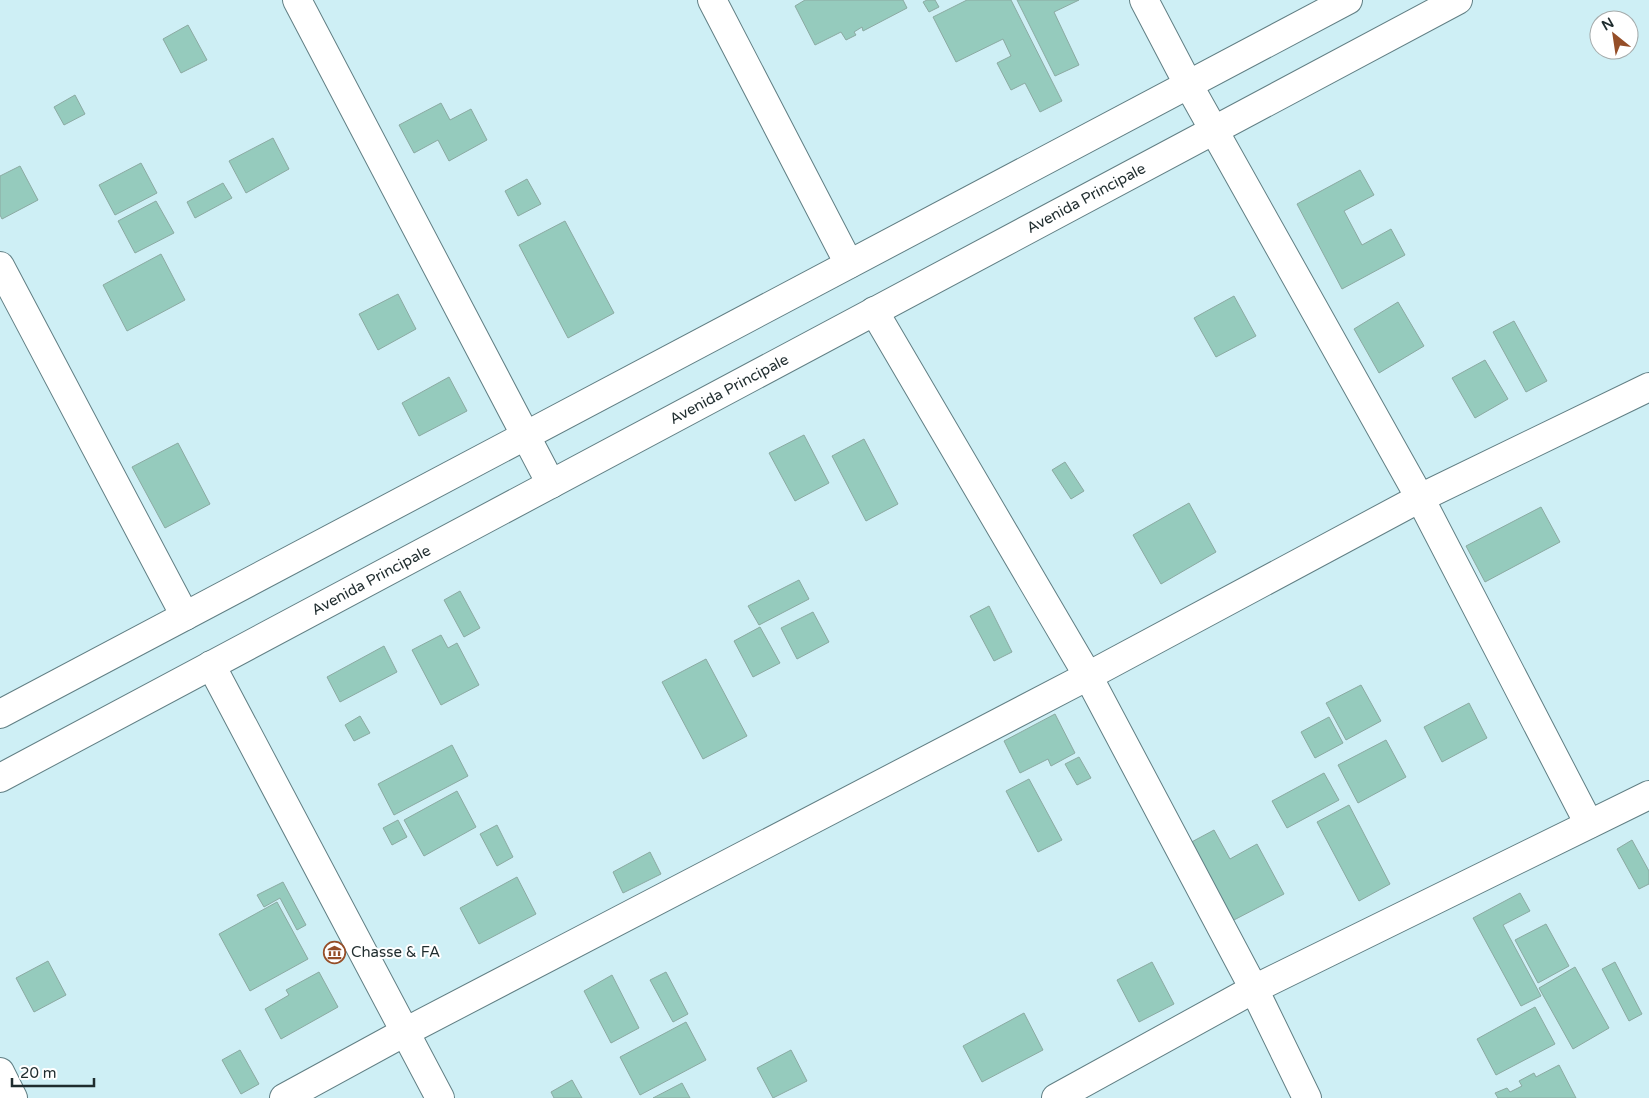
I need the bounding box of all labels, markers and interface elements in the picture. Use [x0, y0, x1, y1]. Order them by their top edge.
north arrow [1589, 10, 1639, 60]
text: N [1599, 14, 1617, 34]
street label: Avenida Principale [1023, 159, 1149, 237]
street label: Avenida Principale [666, 350, 792, 428]
street label: Avenida Principale [308, 541, 434, 619]
museum icon: Chasse & FA [323, 940, 347, 964]
place label: Chasse & FA [351, 943, 440, 961]
scale bar [12, 1056, 95, 1088]
text: 20 m [20, 1064, 57, 1082]

